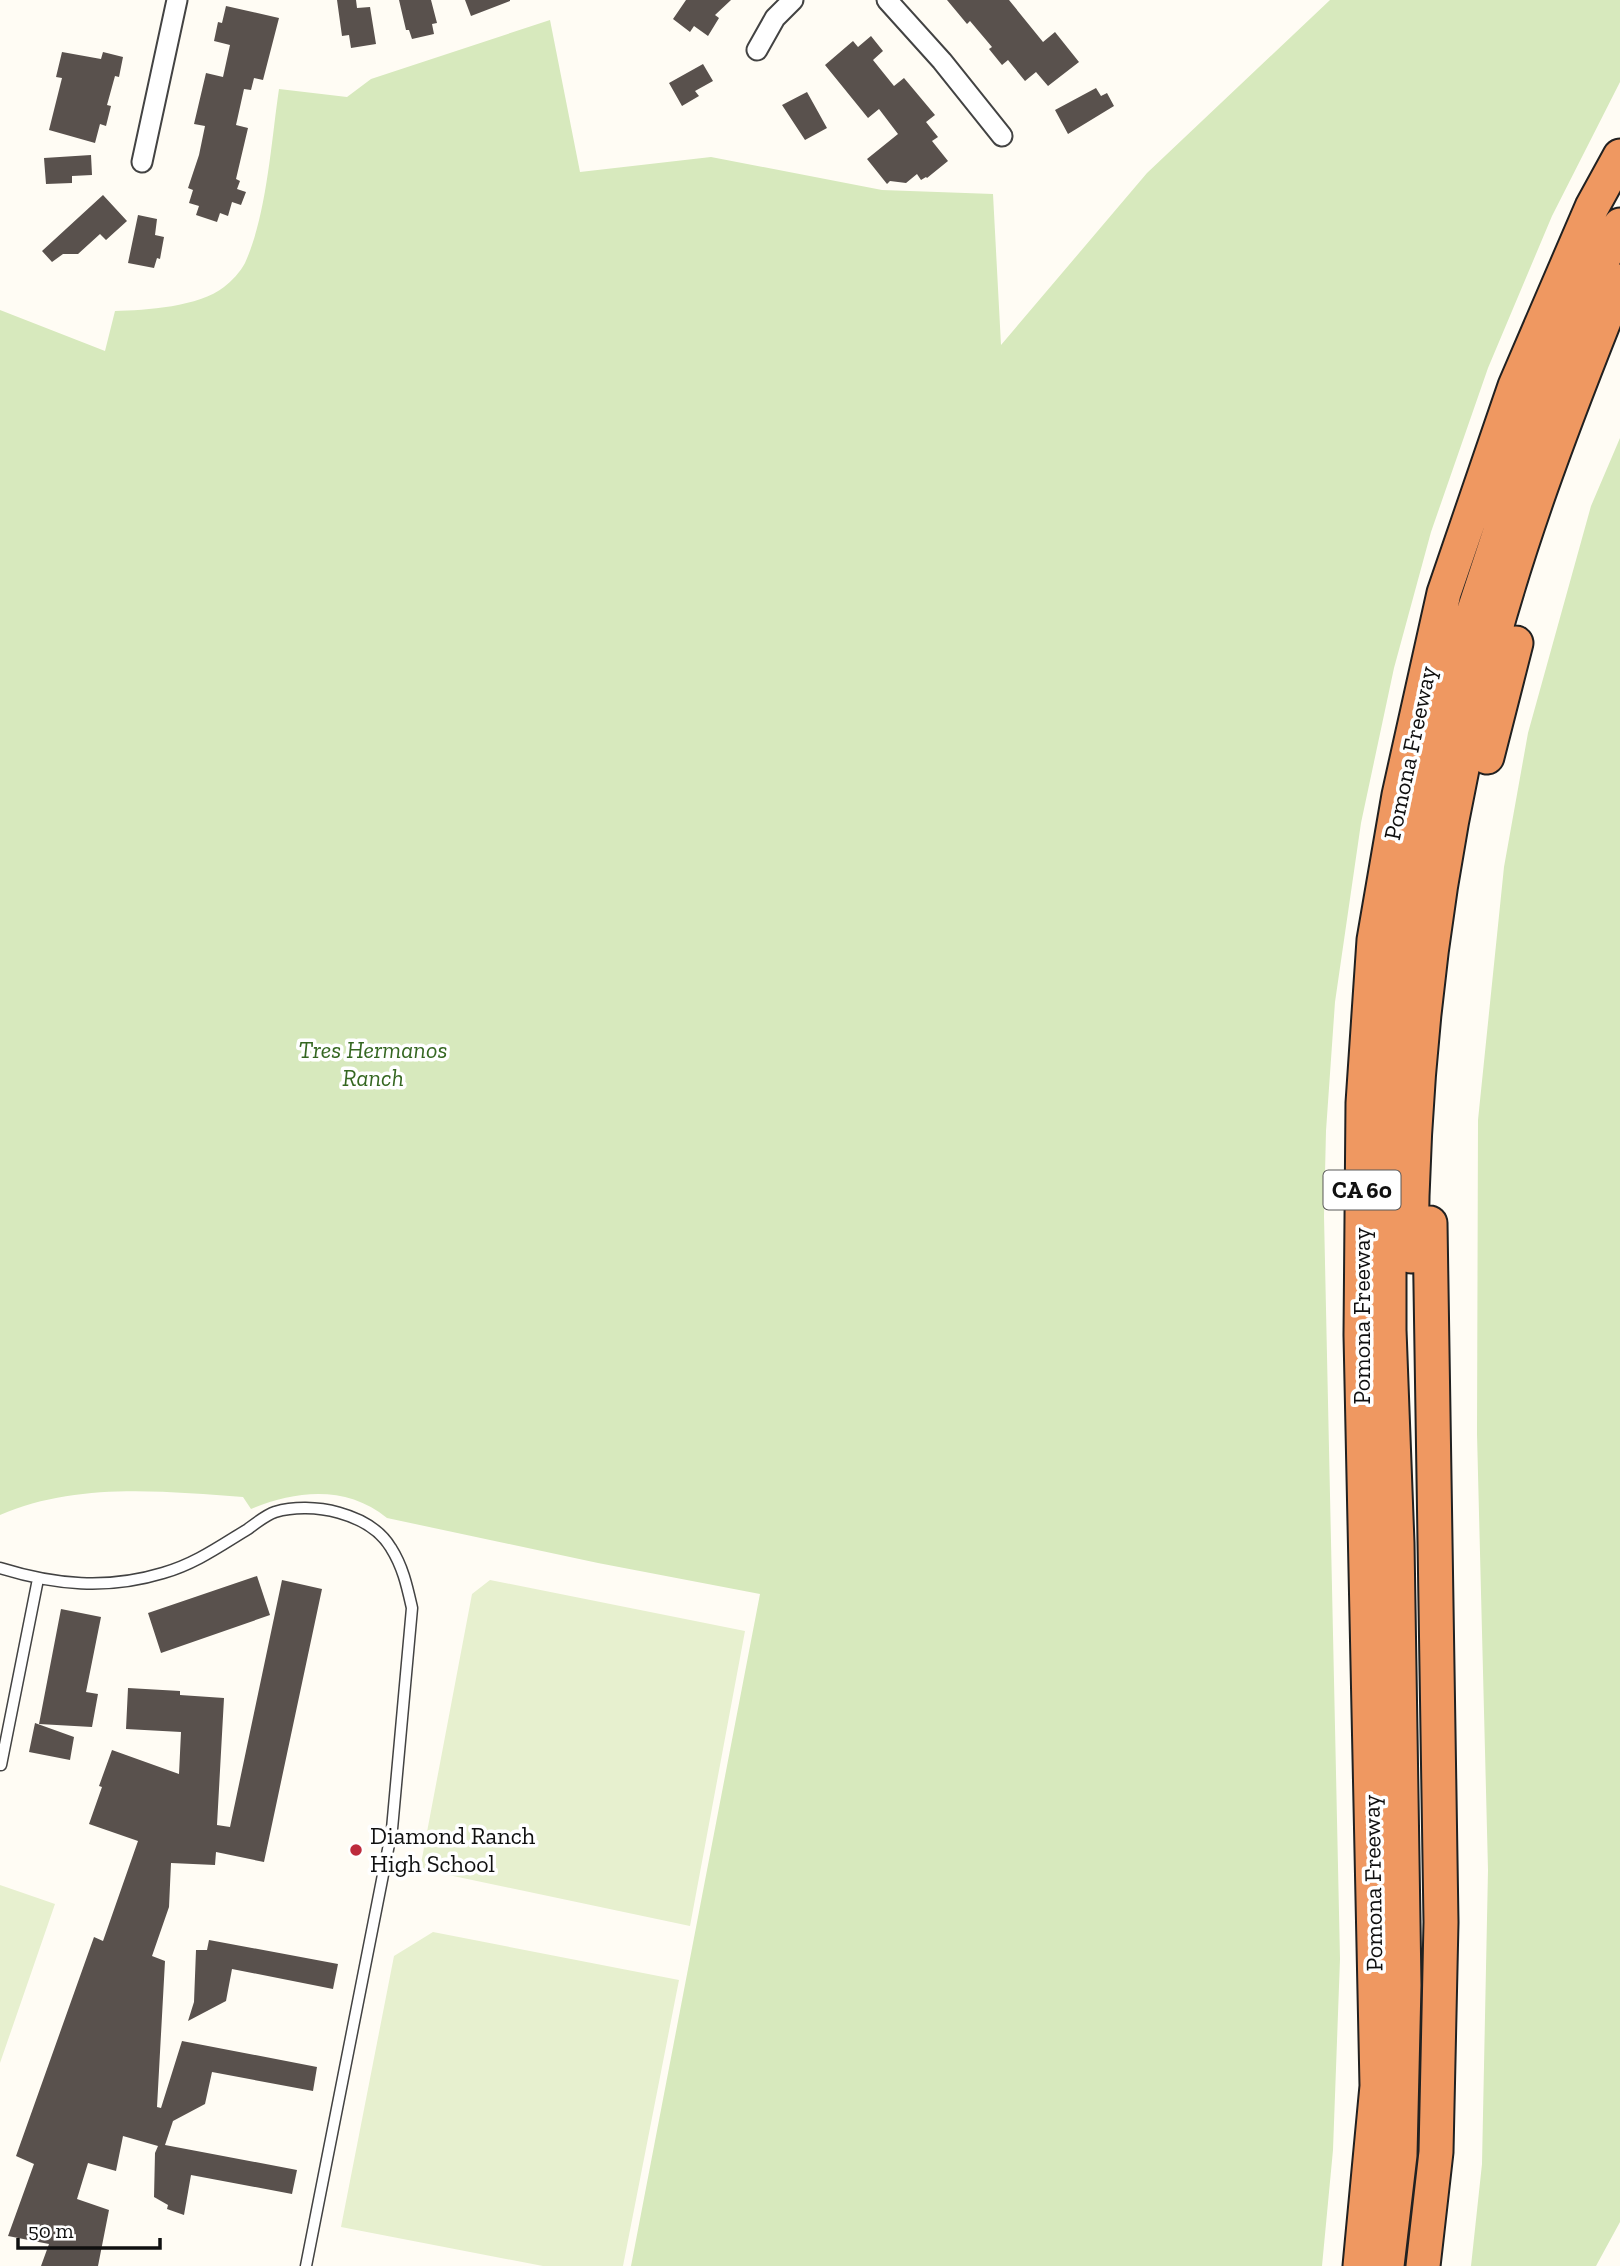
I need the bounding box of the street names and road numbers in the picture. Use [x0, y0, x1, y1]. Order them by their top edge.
street label: Pomona Freeway [1377, 663, 1442, 842]
road number: CA 60 [1324, 1170, 1400, 1210]
street label: Pomona Freeway [1347, 1227, 1376, 1404]
street label: Pomona Freeway [1356, 1794, 1389, 1972]

